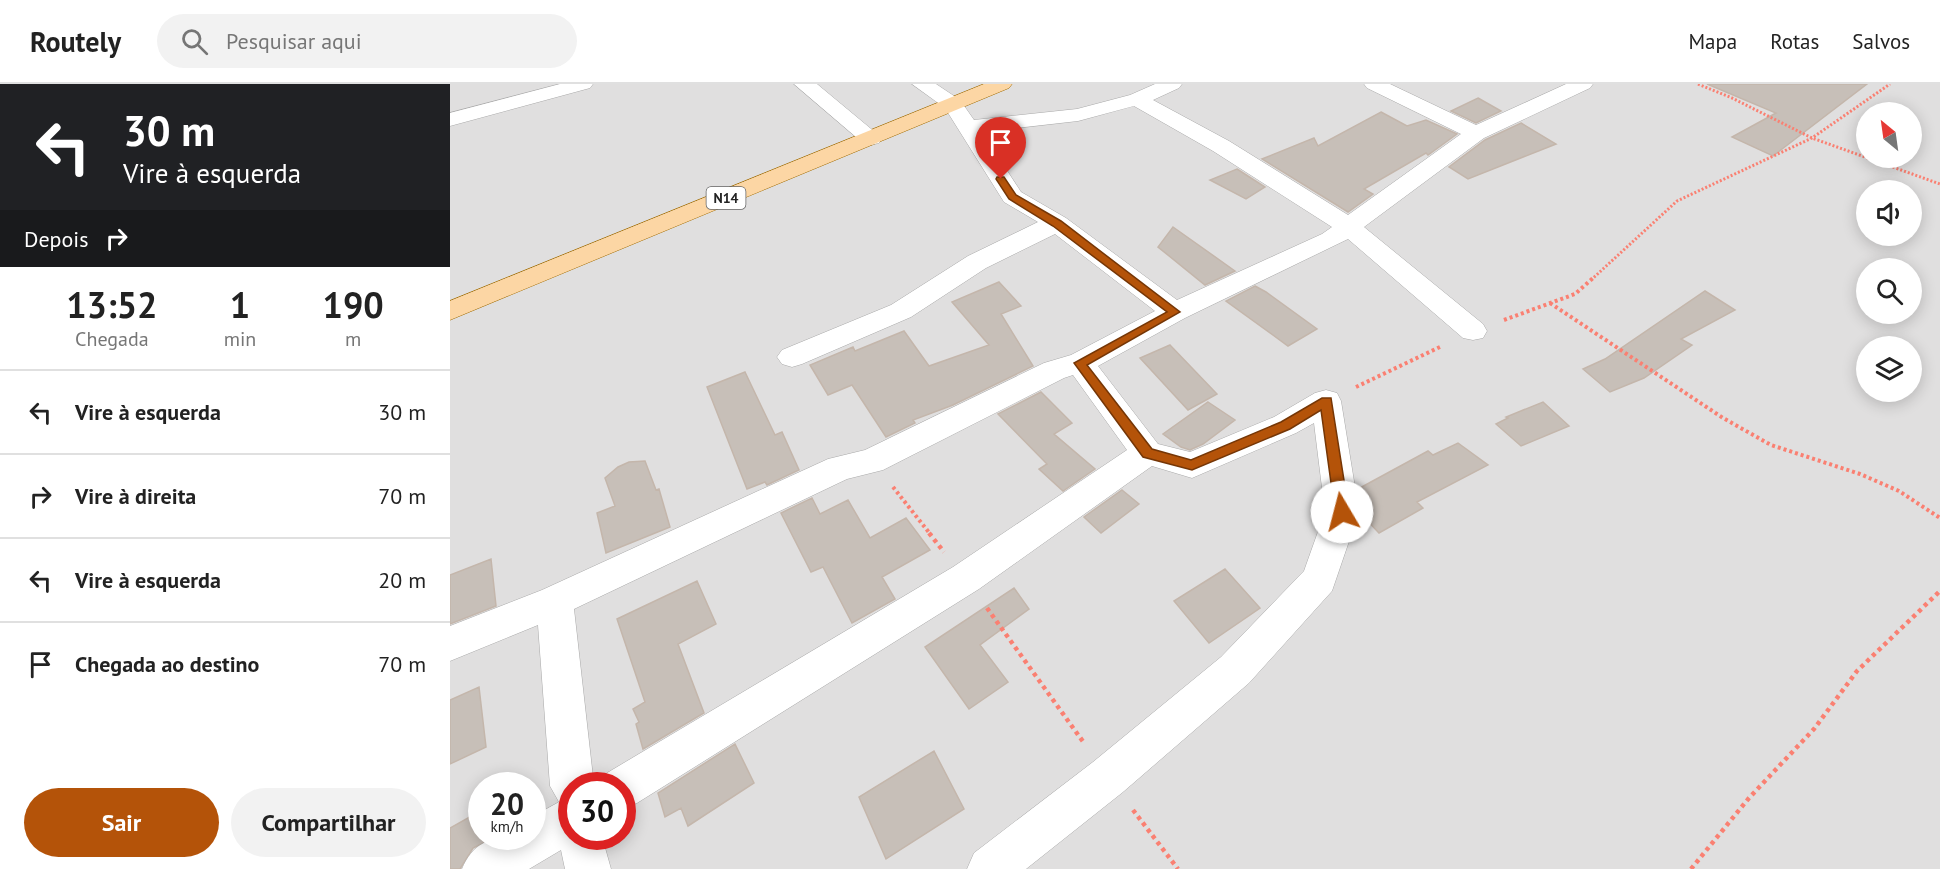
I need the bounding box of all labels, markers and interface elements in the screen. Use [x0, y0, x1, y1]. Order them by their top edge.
search box [157, 14, 577, 68]
text: Routely [30, 23, 121, 60]
icon: search [178, 25, 211, 58]
text: Pesquisar aqui [226, 27, 362, 55]
text: Mapa [1688, 28, 1737, 55]
text: Rotas [1770, 28, 1819, 55]
text: Salvos [1852, 28, 1910, 55]
north arrow [1856, 102, 1922, 168]
map controls [1856, 102, 1922, 402]
text: 30 m [123, 103, 215, 158]
icon: left [24, 108, 102, 186]
pin [975, 117, 1026, 179]
icon: arrive [984, 126, 1017, 159]
text: Vire à esquerda [123, 156, 301, 190]
button: sound [1856, 180, 1922, 246]
road number: N14 [706, 187, 746, 209]
icon: right [100, 222, 133, 255]
text: Depois [24, 225, 88, 253]
button: search [1856, 258, 1922, 324]
text: 13:52 [66, 281, 158, 328]
text: 1 [230, 281, 250, 328]
text: 190 [323, 281, 384, 328]
text: Chegada [75, 326, 149, 352]
text: min [224, 326, 256, 352]
text: m [345, 326, 361, 352]
button: layers [1856, 336, 1922, 402]
icon: left [24, 396, 57, 429]
text: Vire à esquerda [75, 398, 221, 426]
text: 30 m [378, 398, 426, 426]
icon: right [24, 480, 57, 513]
position arrow [1310, 480, 1374, 544]
text: Vire à direita [75, 482, 196, 510]
text: 70 m [378, 482, 426, 510]
icon: left [24, 564, 57, 597]
text: Vire à esquerda [75, 566, 221, 594]
text: 20 m [378, 566, 426, 594]
icon: arrive [24, 648, 57, 681]
text: Chegada ao destino [75, 650, 259, 678]
text: 70 m [378, 650, 426, 678]
speed limit sign: 30 [558, 772, 636, 850]
text: 20 [490, 784, 524, 823]
button: Sair [24, 788, 219, 857]
button: Compartilhar [231, 788, 426, 857]
text: km/h [491, 817, 523, 836]

